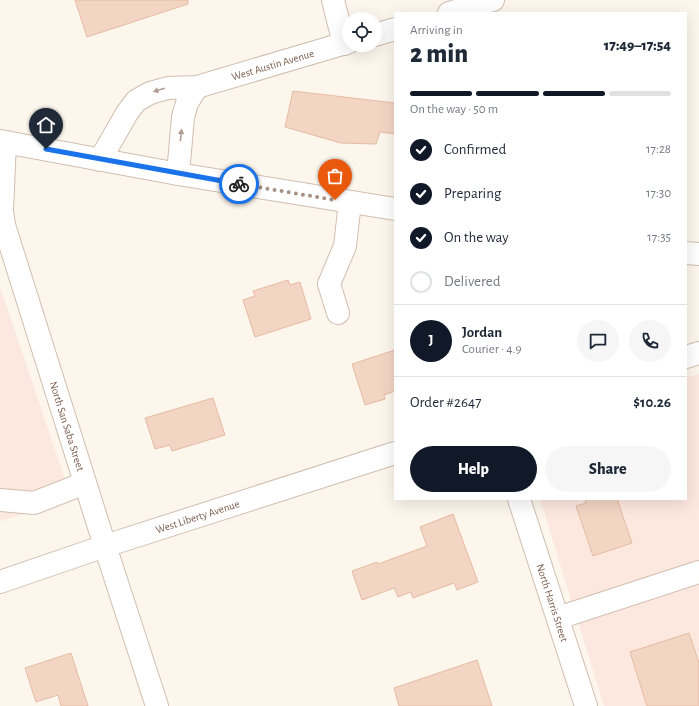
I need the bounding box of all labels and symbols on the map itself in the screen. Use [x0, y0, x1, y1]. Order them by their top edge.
street label: West Austin Avenue [230, 48, 315, 82]
one-way arrow [152, 87, 164, 93]
pin [29, 108, 63, 149]
one-way arrow [178, 129, 185, 141]
pin [318, 159, 352, 200]
courier [219, 164, 259, 204]
street label: North San Saba Street [48, 380, 86, 473]
street label: West Liberty Avenue [154, 498, 241, 535]
street label: North Harris Street [534, 563, 570, 644]

